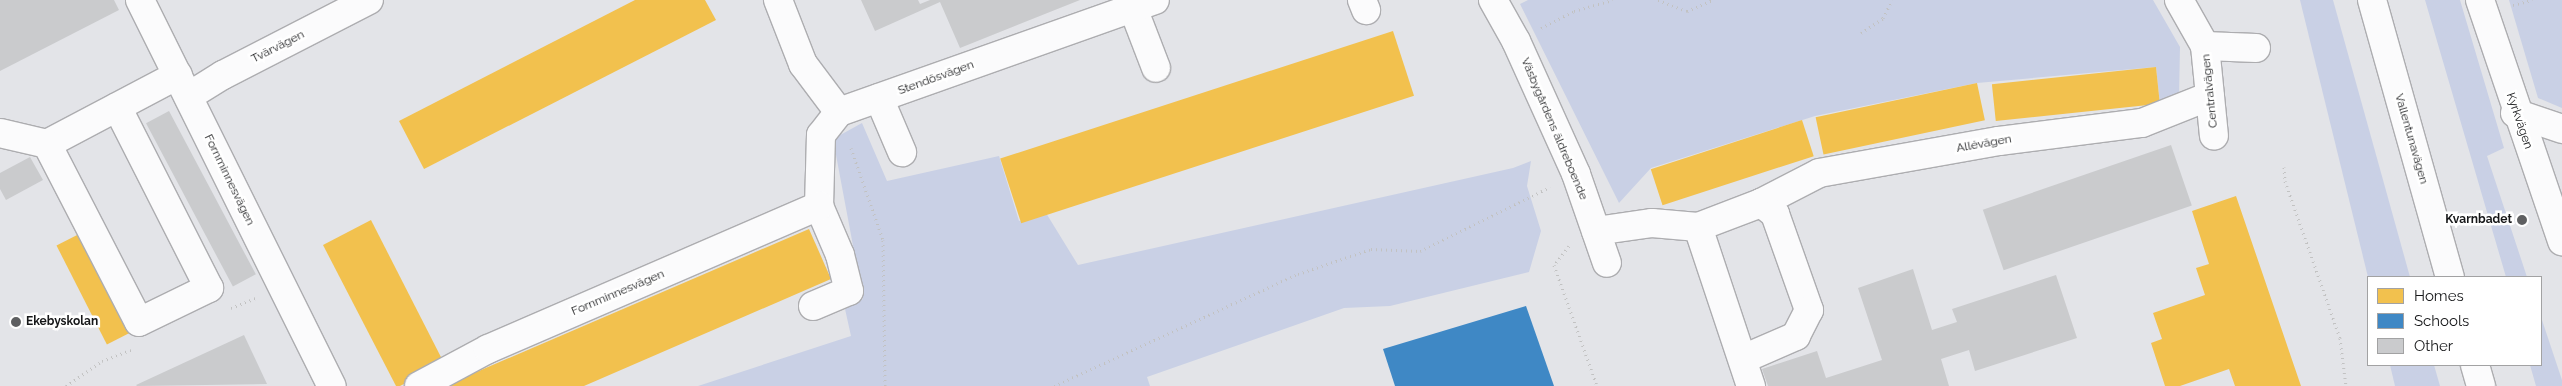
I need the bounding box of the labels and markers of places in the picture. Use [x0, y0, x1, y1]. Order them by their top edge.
place label: Kvarnbadet [2445, 213, 2512, 227]
marker: Kvarnbadet [2516, 214, 2528, 226]
place label: Ekebyskolan [26, 315, 98, 329]
marker: Ekebyskolan [10, 316, 22, 328]

